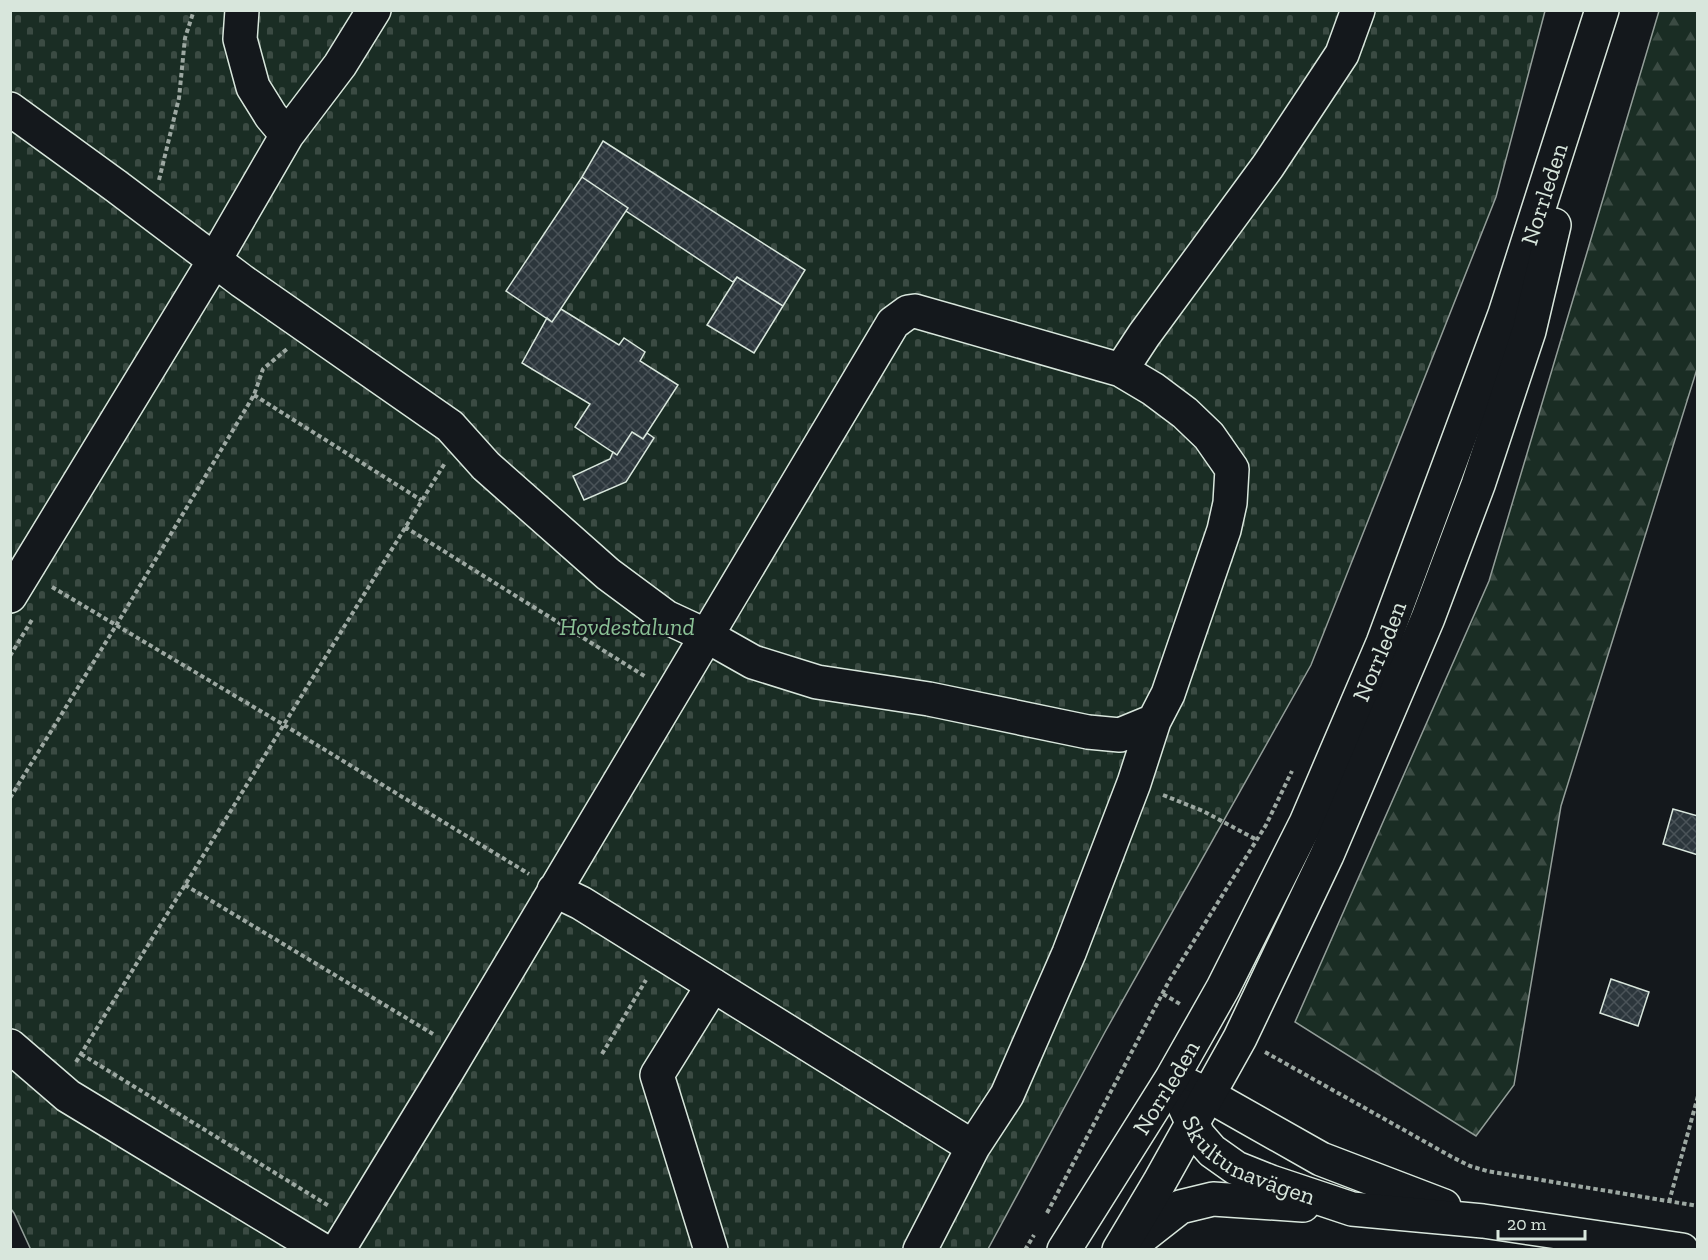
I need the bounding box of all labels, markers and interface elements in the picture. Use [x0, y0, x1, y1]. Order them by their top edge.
street label: Norrleden [1513, 139, 1573, 249]
street label: Norrleden [1345, 597, 1412, 705]
park label: Hovdestalund [559, 612, 695, 641]
street label: Norrleden [1126, 1034, 1205, 1140]
street label: Skultunavägen [1176, 1111, 1319, 1210]
scale bar [1498, 1203, 1585, 1241]
text: 20 m [1507, 1213, 1547, 1235]

